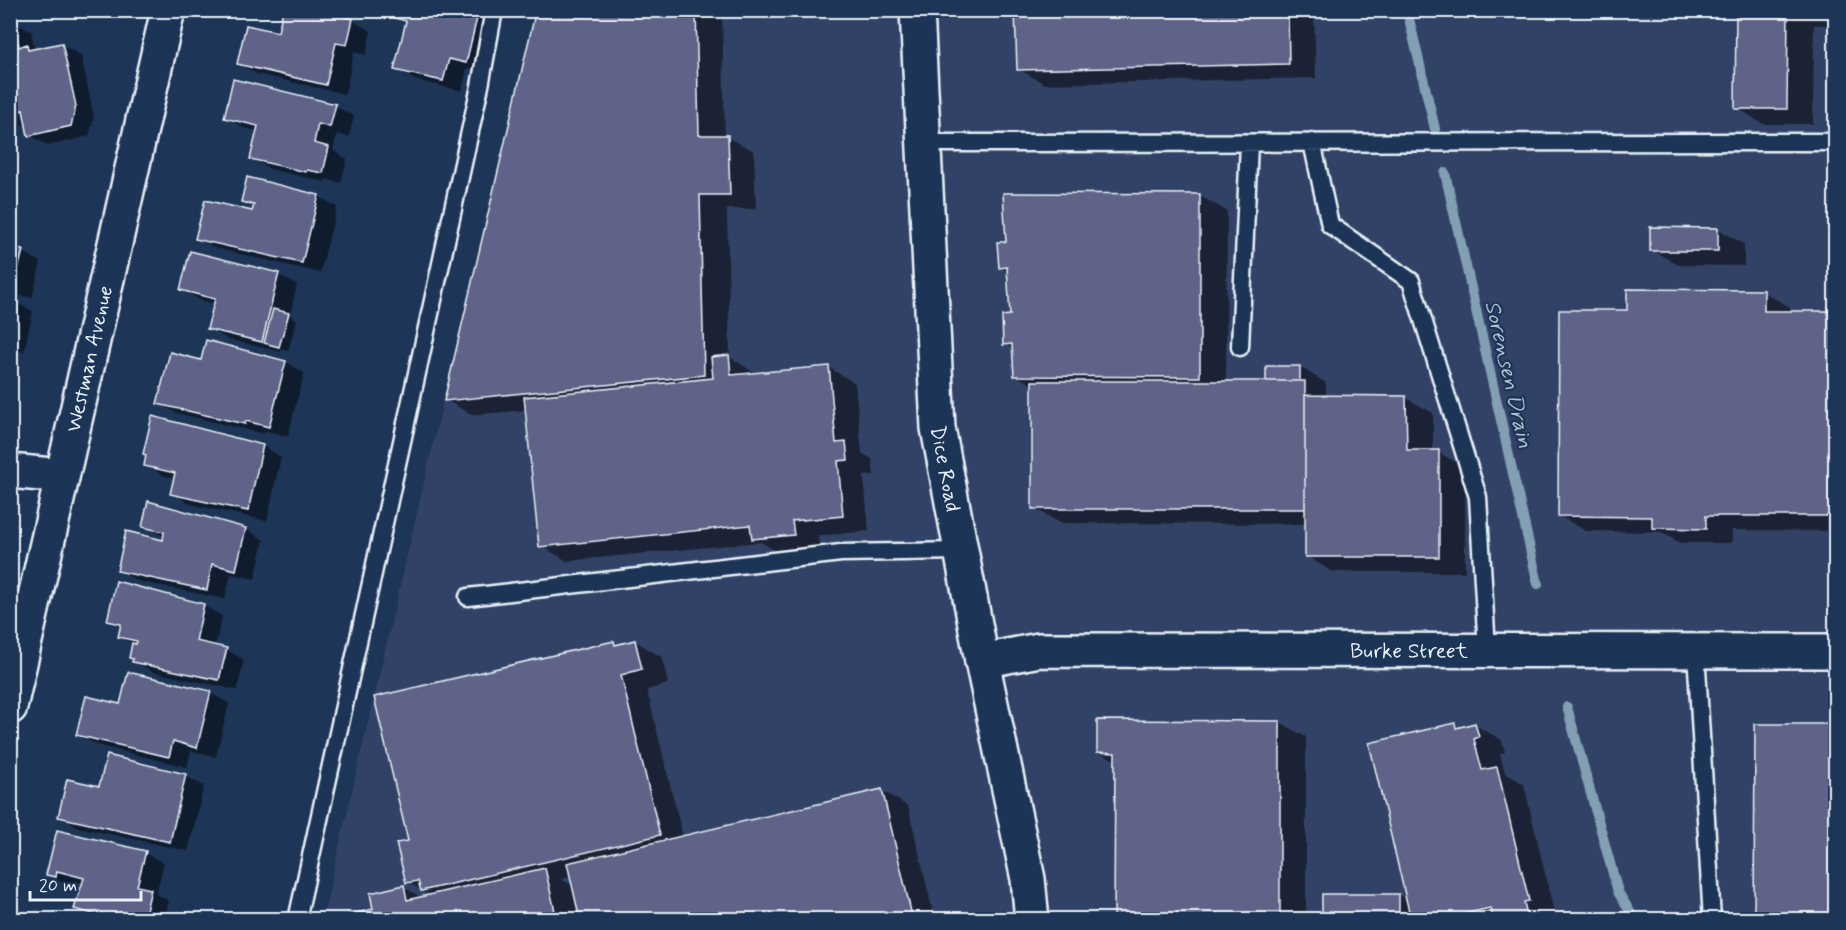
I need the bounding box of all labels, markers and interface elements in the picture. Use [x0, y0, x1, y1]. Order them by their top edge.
street label: Westman Avenue [60, 283, 120, 435]
water label: Sorensen Drain [1477, 298, 1539, 451]
street label: Dice Road [923, 424, 967, 514]
street label: Burke Street [1350, 637, 1469, 666]
scale bar [30, 864, 141, 902]
text: 20 m [39, 874, 77, 898]

